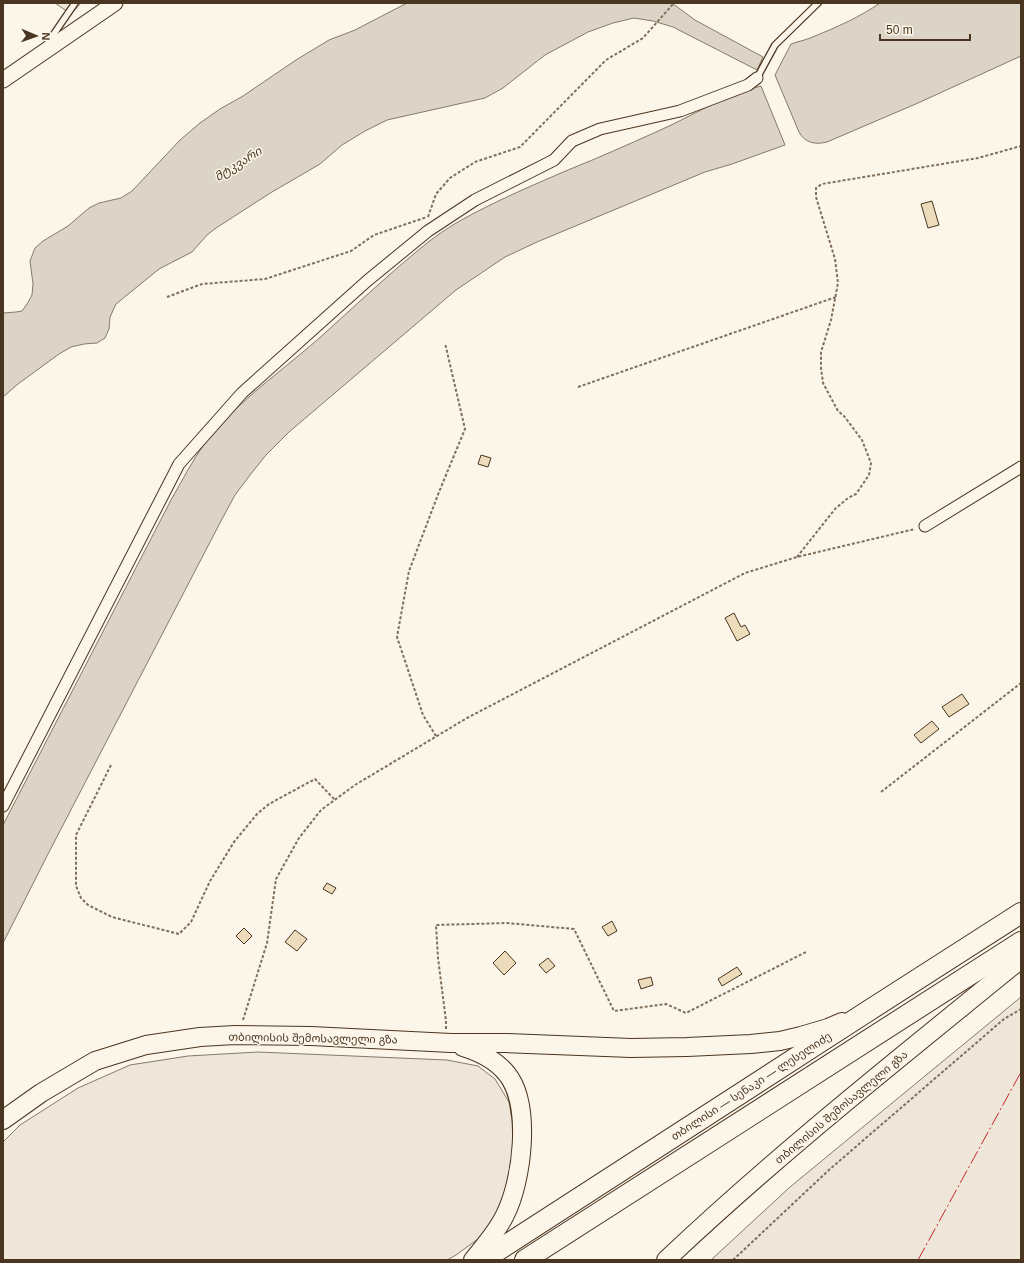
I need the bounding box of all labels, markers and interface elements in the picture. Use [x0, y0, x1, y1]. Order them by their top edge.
north arrow [16, 16, 56, 56]
scale bar [880, 16, 970, 42]
text: 50 m [886, 23, 913, 37]
text: N [40, 32, 52, 41]
water label: მტკვარი [212, 143, 265, 184]
street label: თბილისი — სენაკი — ლესელიძე [669, 1030, 834, 1143]
street label: თბილისის შემოსავლელი გზა [228, 1031, 398, 1046]
street label: თბილისის შემოსავლელი გზა [772, 1048, 910, 1167]

